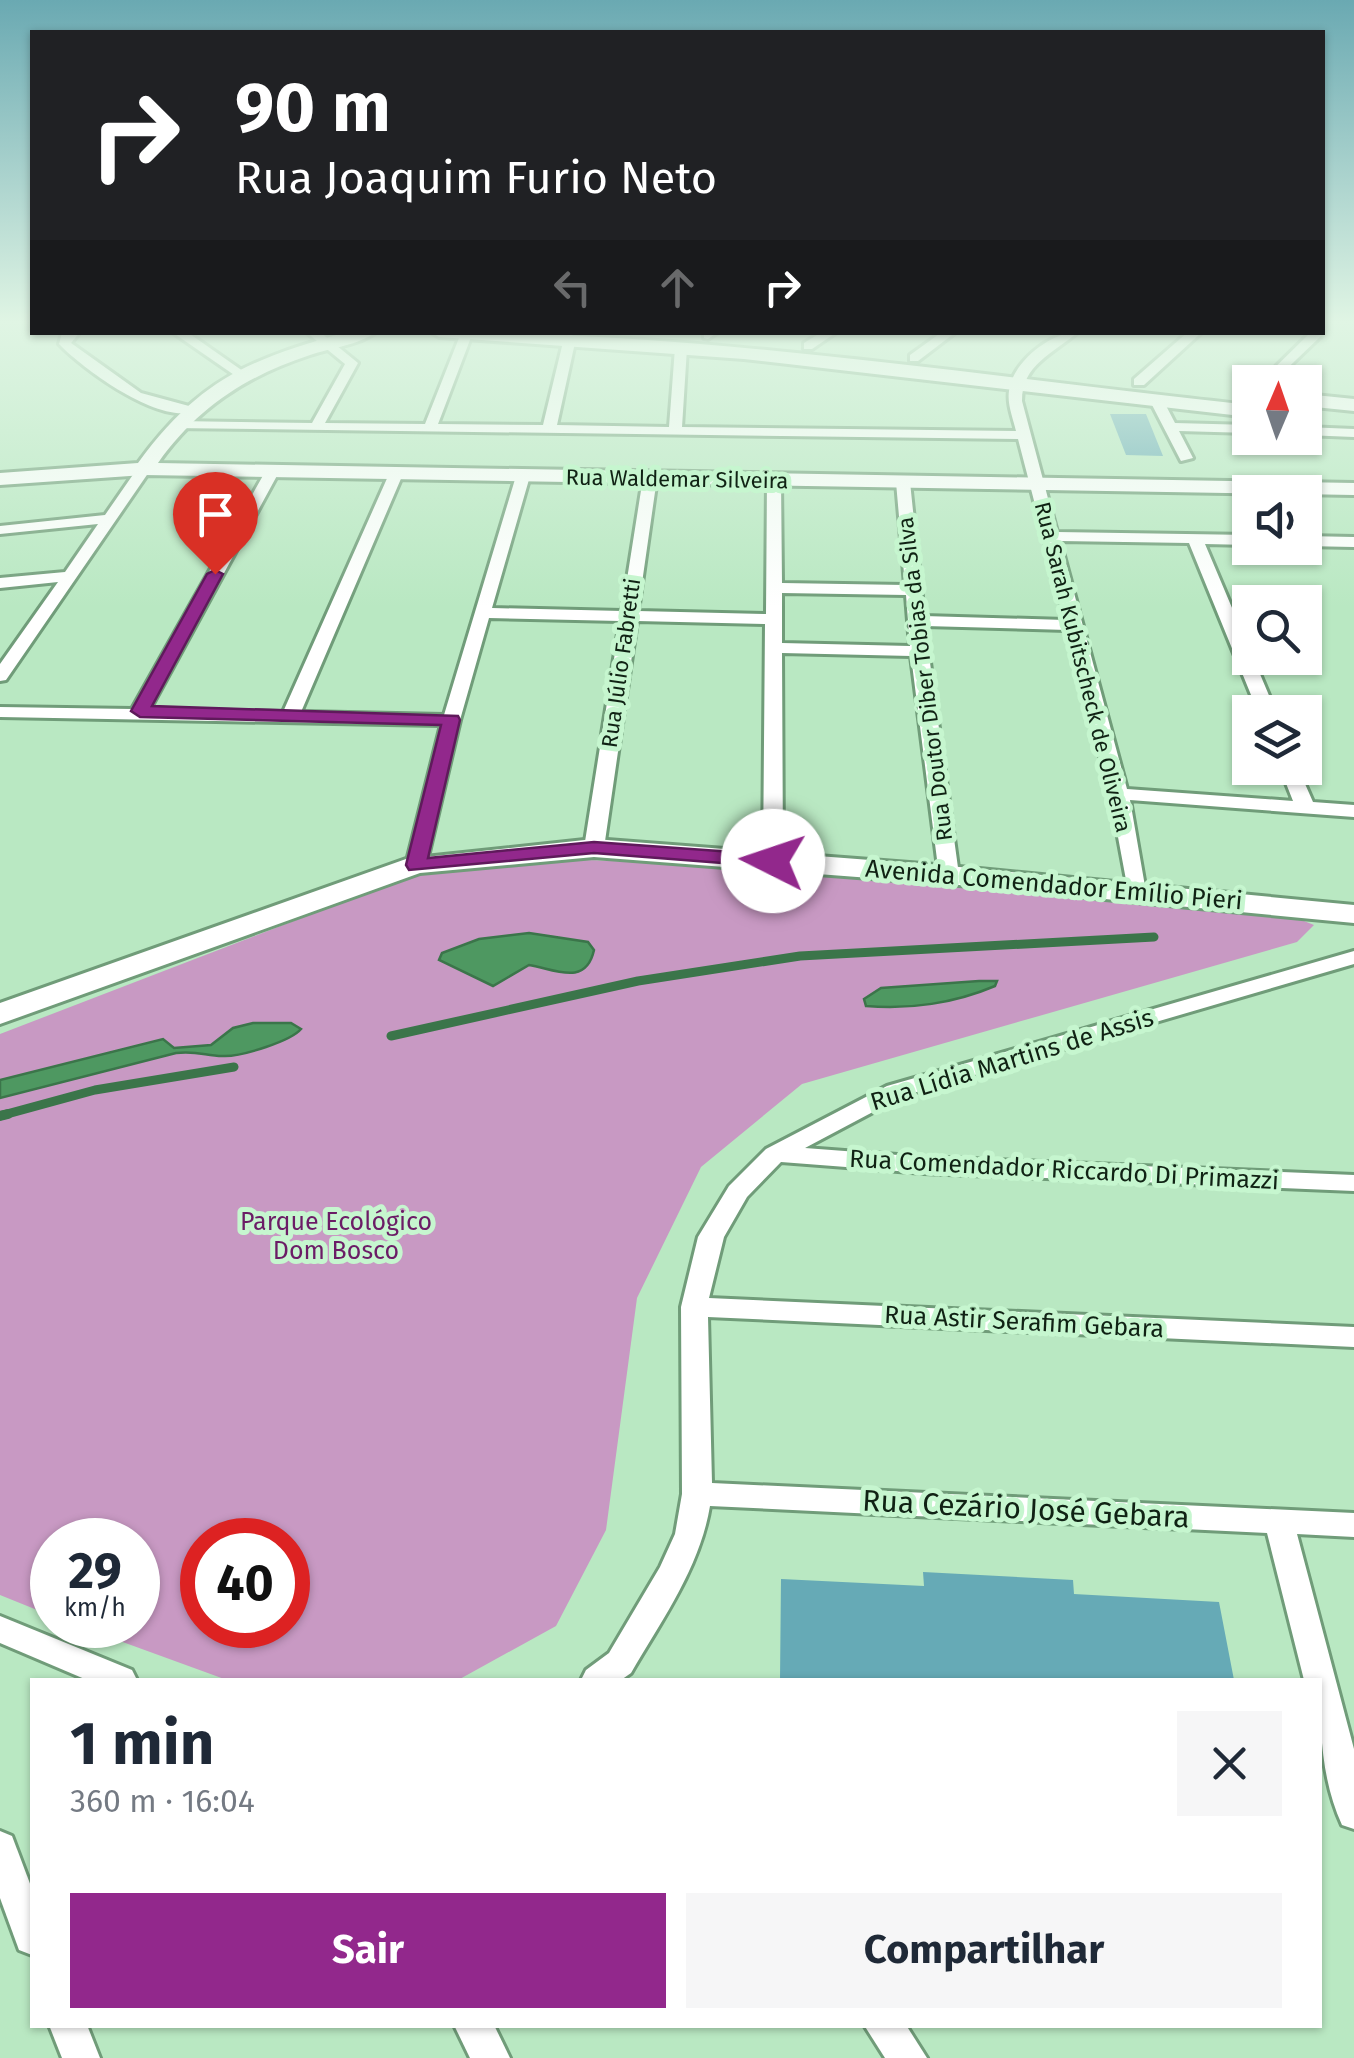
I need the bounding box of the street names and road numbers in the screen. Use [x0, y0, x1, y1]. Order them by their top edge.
street label: Rua Waldemar Silveira [565, 464, 789, 494]
street label: Rua Sarah Kubitscheck de Oliveira [1029, 499, 1137, 835]
street label: Rua Doutor Diber Tobias da Silva [892, 515, 958, 843]
street label: Rua Júlio Fabretti [596, 576, 646, 750]
street label: Avenida Comendador Emílio Pieri [864, 854, 1244, 916]
street label: Rua Lídia Martins de Assis [867, 1003, 1157, 1117]
street label: Rua Comendador Riccardo Di Primazzi [848, 1144, 1280, 1196]
street label: Rua Astir Serafim Gebara [883, 1300, 1165, 1344]
street label: Rua Cezário José Gebara [861, 1482, 1191, 1536]

